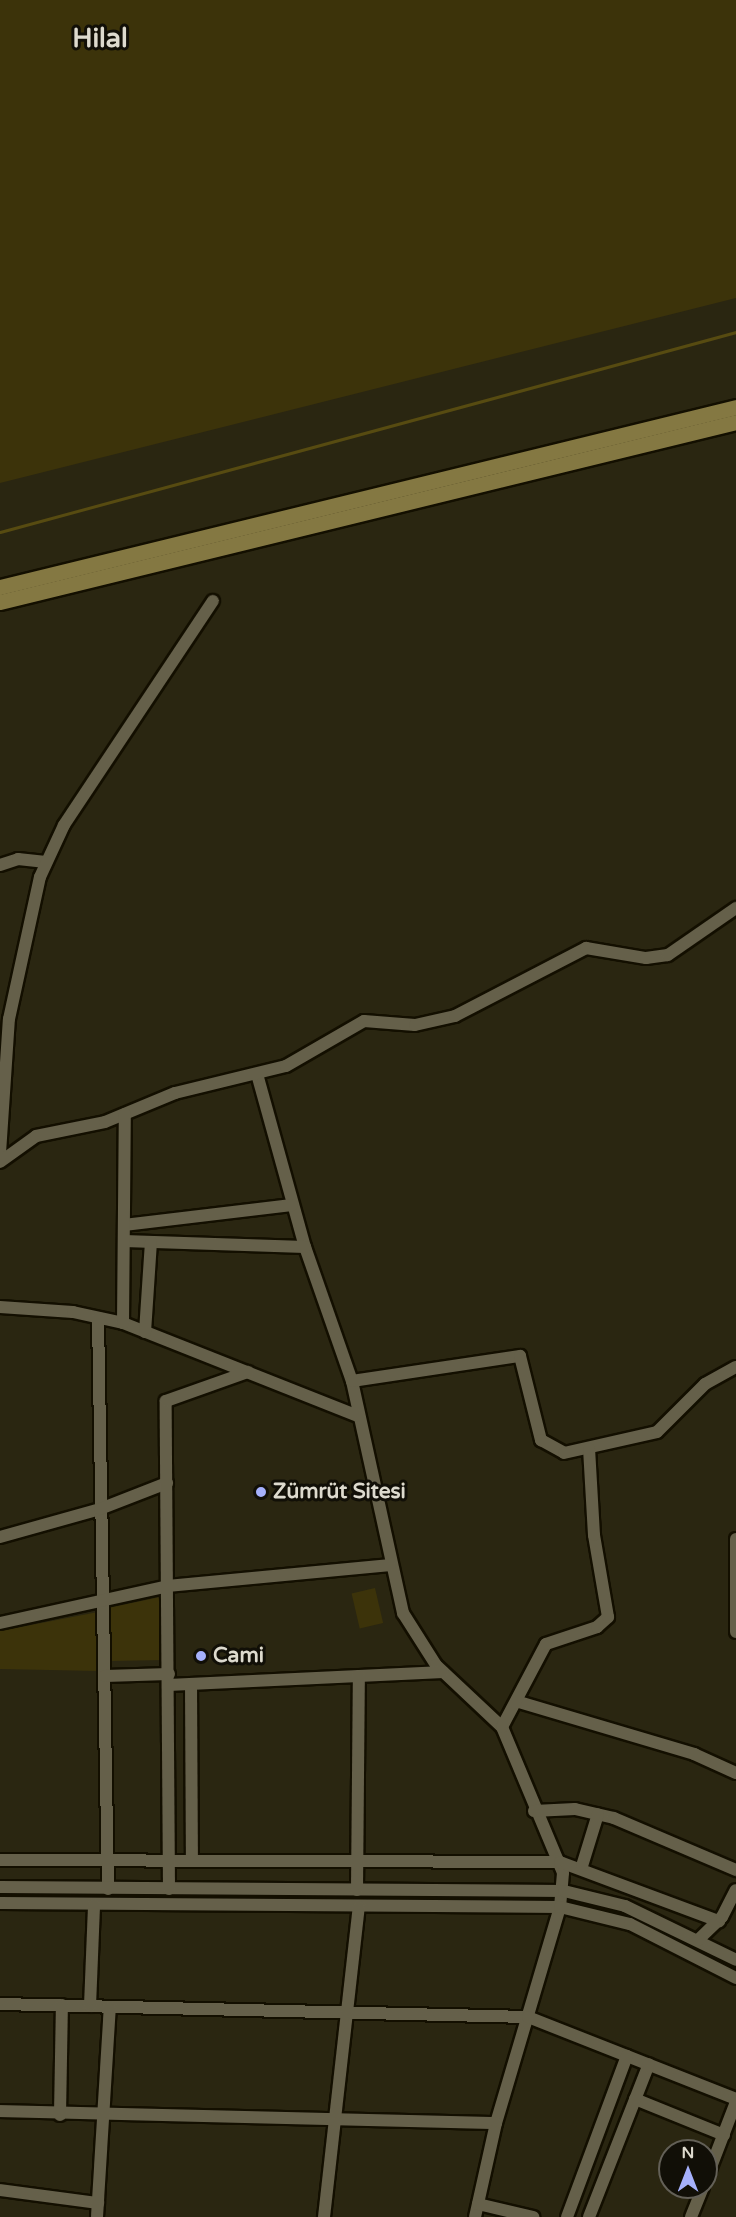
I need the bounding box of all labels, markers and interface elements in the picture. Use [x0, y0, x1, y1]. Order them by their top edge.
district label: Hilal [72, 23, 128, 55]
place label: Zümrüt Sitesi [273, 1479, 406, 1505]
marker: Zümrüt Sitesi [254, 1485, 268, 1499]
place label: Cami [213, 1643, 264, 1669]
marker: Cami [194, 1649, 208, 1663]
north arrow [658, 2139, 718, 2199]
text: N [682, 2143, 694, 2163]

